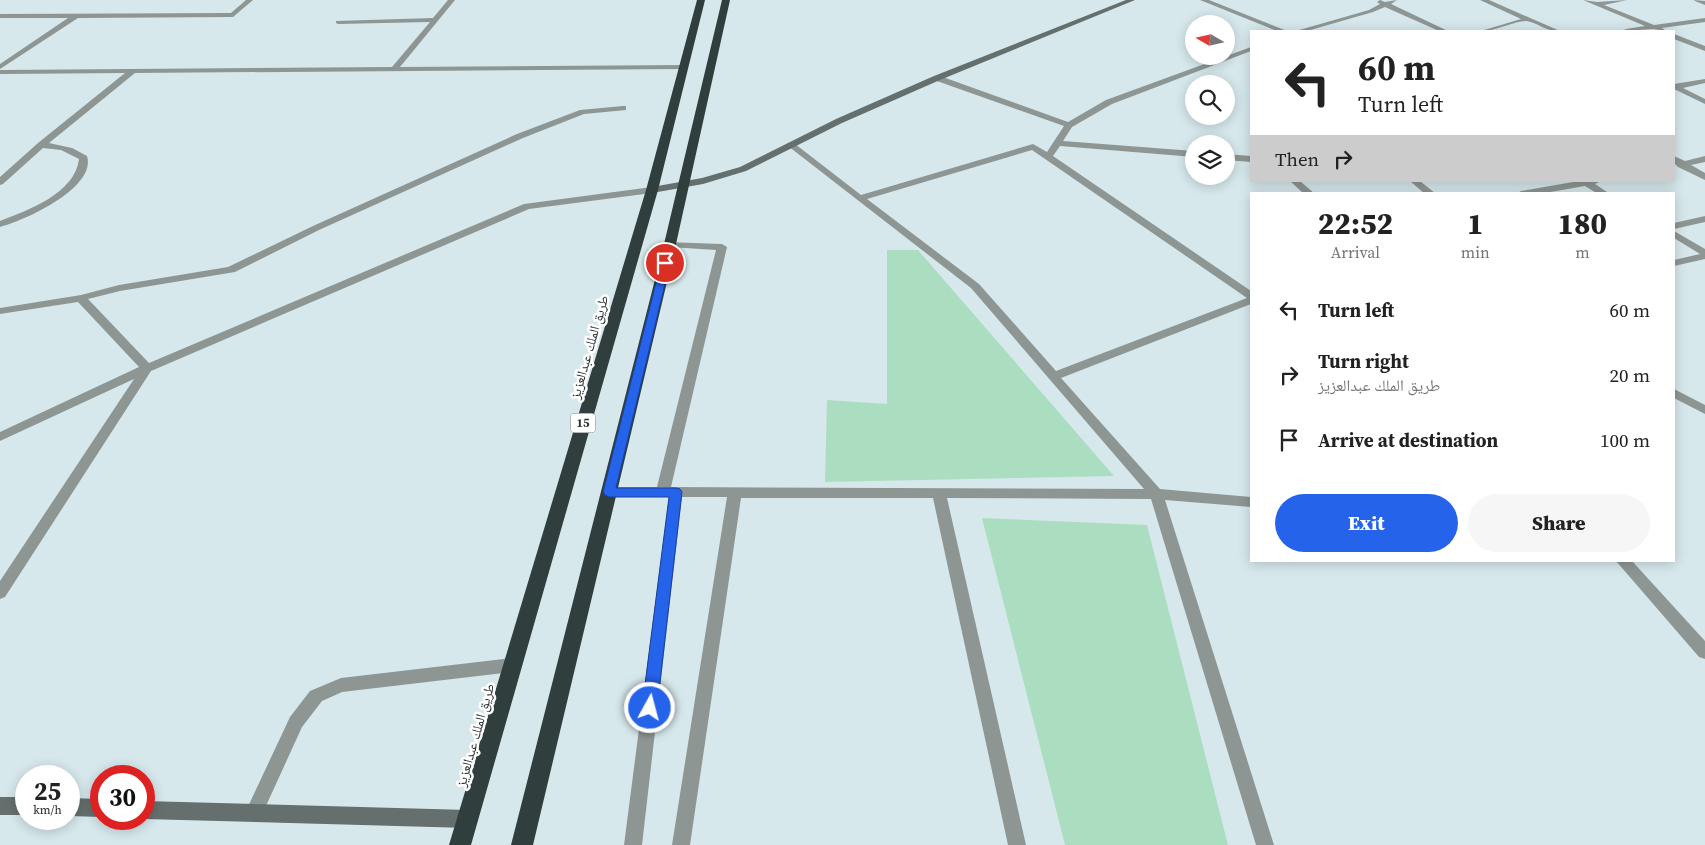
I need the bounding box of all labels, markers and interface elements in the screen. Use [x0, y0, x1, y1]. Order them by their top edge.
north arrow [1185, 15, 1235, 65]
map controls [1185, 15, 1235, 185]
text: 60 m [1358, 44, 1435, 92]
icon: left [1275, 50, 1340, 115]
button: search [1185, 75, 1235, 125]
text: Turn left [1358, 89, 1443, 119]
button: layers [1185, 135, 1235, 185]
icon: right [1329, 145, 1357, 173]
text: Then [1275, 146, 1319, 172]
text: 22:52 [1318, 203, 1393, 244]
text: 1 [1467, 203, 1484, 244]
text: 180 [1558, 203, 1607, 244]
text: Arrival [1331, 241, 1380, 263]
text: min [1461, 241, 1490, 263]
text: m [1575, 241, 1590, 263]
pin [644, 242, 686, 284]
icon: arrive [651, 249, 679, 277]
street label: طريق الملك عبدالعزيز [564, 293, 613, 402]
icon: left [1275, 296, 1303, 324]
text: Turn left [1318, 297, 1394, 323]
text: 60 m [1609, 297, 1650, 323]
text: Turn right [1318, 348, 1409, 374]
icon: right [1275, 361, 1303, 389]
text: 20 m [1609, 362, 1650, 388]
text: طريق الملك عبدالعزيز [1318, 374, 1440, 396]
road number: 15 [570, 413, 596, 432]
icon: arrive [1275, 426, 1303, 454]
text: Arrive at destination [1318, 427, 1498, 453]
text: 100 m [1600, 427, 1650, 453]
button: Exit [1275, 494, 1458, 552]
button: Share [1468, 494, 1650, 552]
street label: طريق الملك عبدالعزيز [450, 681, 499, 790]
position arrow [623, 681, 675, 733]
speed limit sign: 30 [90, 765, 155, 830]
text: 25 [34, 774, 61, 808]
text: km/h [33, 802, 62, 818]

